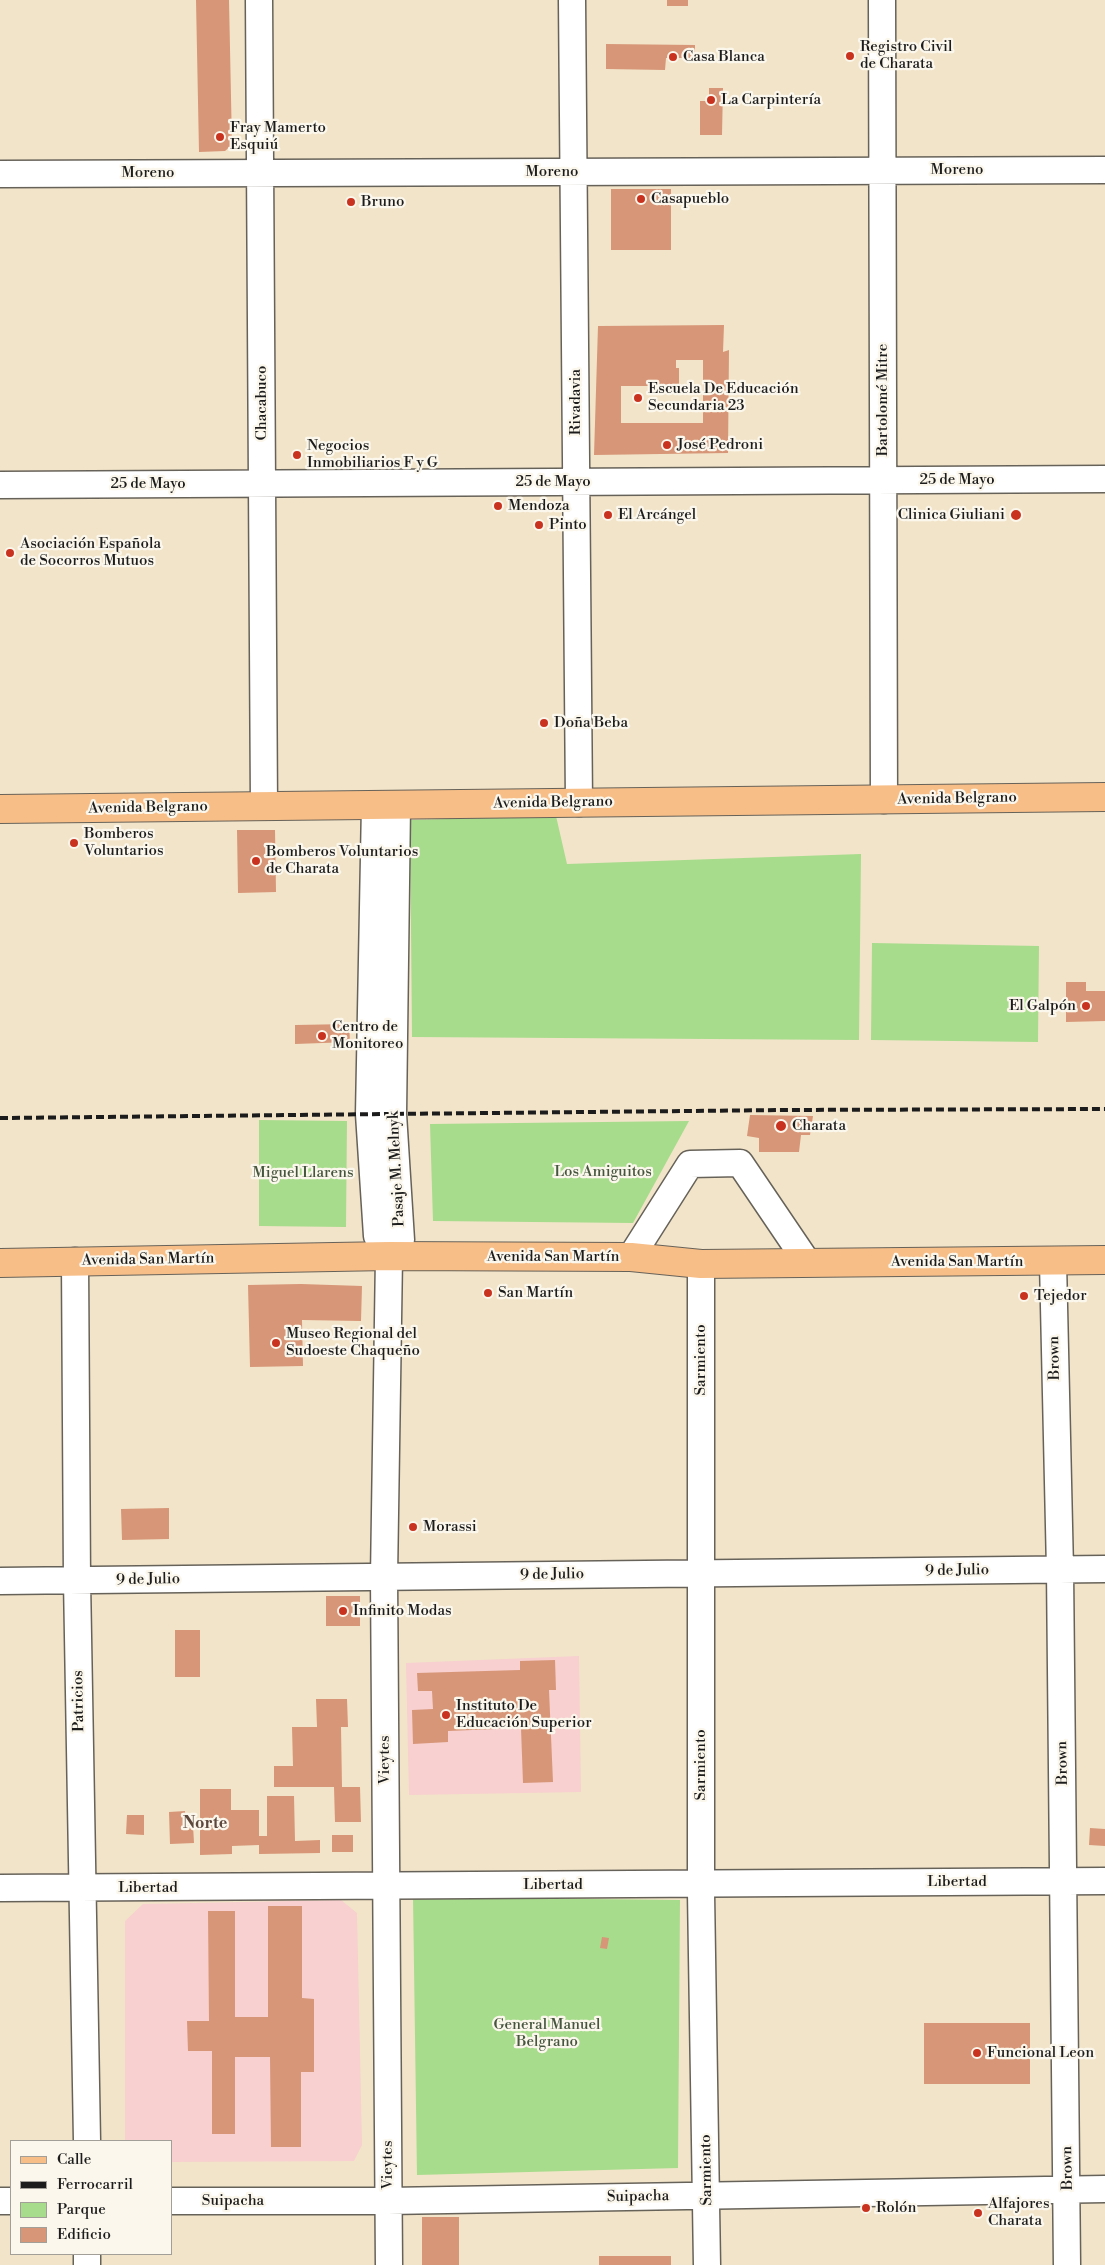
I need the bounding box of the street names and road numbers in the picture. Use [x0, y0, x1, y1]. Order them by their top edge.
street label: Moreno [931, 161, 983, 179]
street label: Moreno [526, 163, 578, 181]
street label: Moreno [122, 164, 174, 182]
street label: Bartolomé Mitre [874, 344, 892, 456]
street label: Chacabuco [253, 365, 271, 441]
street label: Rivadavia [567, 369, 585, 435]
street label: 25 de Mayo [919, 471, 995, 489]
street label: 25 de Mayo [515, 473, 591, 491]
street label: 25 de Mayo [110, 475, 186, 493]
street label: Avenida Belgrano [897, 789, 1017, 809]
street label: Avenida Belgrano [493, 793, 613, 813]
street label: Avenida Belgrano [88, 798, 208, 818]
street label: Pasaje M. Melnyk [385, 1111, 409, 1227]
street label: Avenida San Martín [487, 1248, 619, 1266]
street label: Avenida San Martín [82, 1250, 214, 1270]
street label: Avenida San Martín [891, 1253, 1023, 1271]
street label: Sarmiento [692, 1324, 710, 1396]
street label: Brown [1046, 1336, 1064, 1380]
street label: 9 de Julio [925, 1561, 989, 1581]
street label: 9 de Julio [520, 1565, 584, 1585]
street label: 9 de Julio [116, 1570, 180, 1590]
street label: Patricios [69, 1670, 89, 1732]
street label: Sarmiento [692, 1729, 710, 1801]
street label: Vieytes [376, 1736, 394, 1784]
street label: Brown [1054, 1741, 1072, 1785]
street label: Libertad [927, 1873, 987, 1891]
street label: Libertad [523, 1876, 583, 1894]
street label: Libertad [118, 1879, 178, 1897]
street label: Sarmiento [697, 2134, 717, 2206]
street label: Vieytes [379, 2141, 397, 2189]
street label: Brown [1059, 2146, 1077, 2190]
street label: Suipacha [607, 2187, 669, 2207]
street label: Suipacha [202, 2192, 264, 2210]

